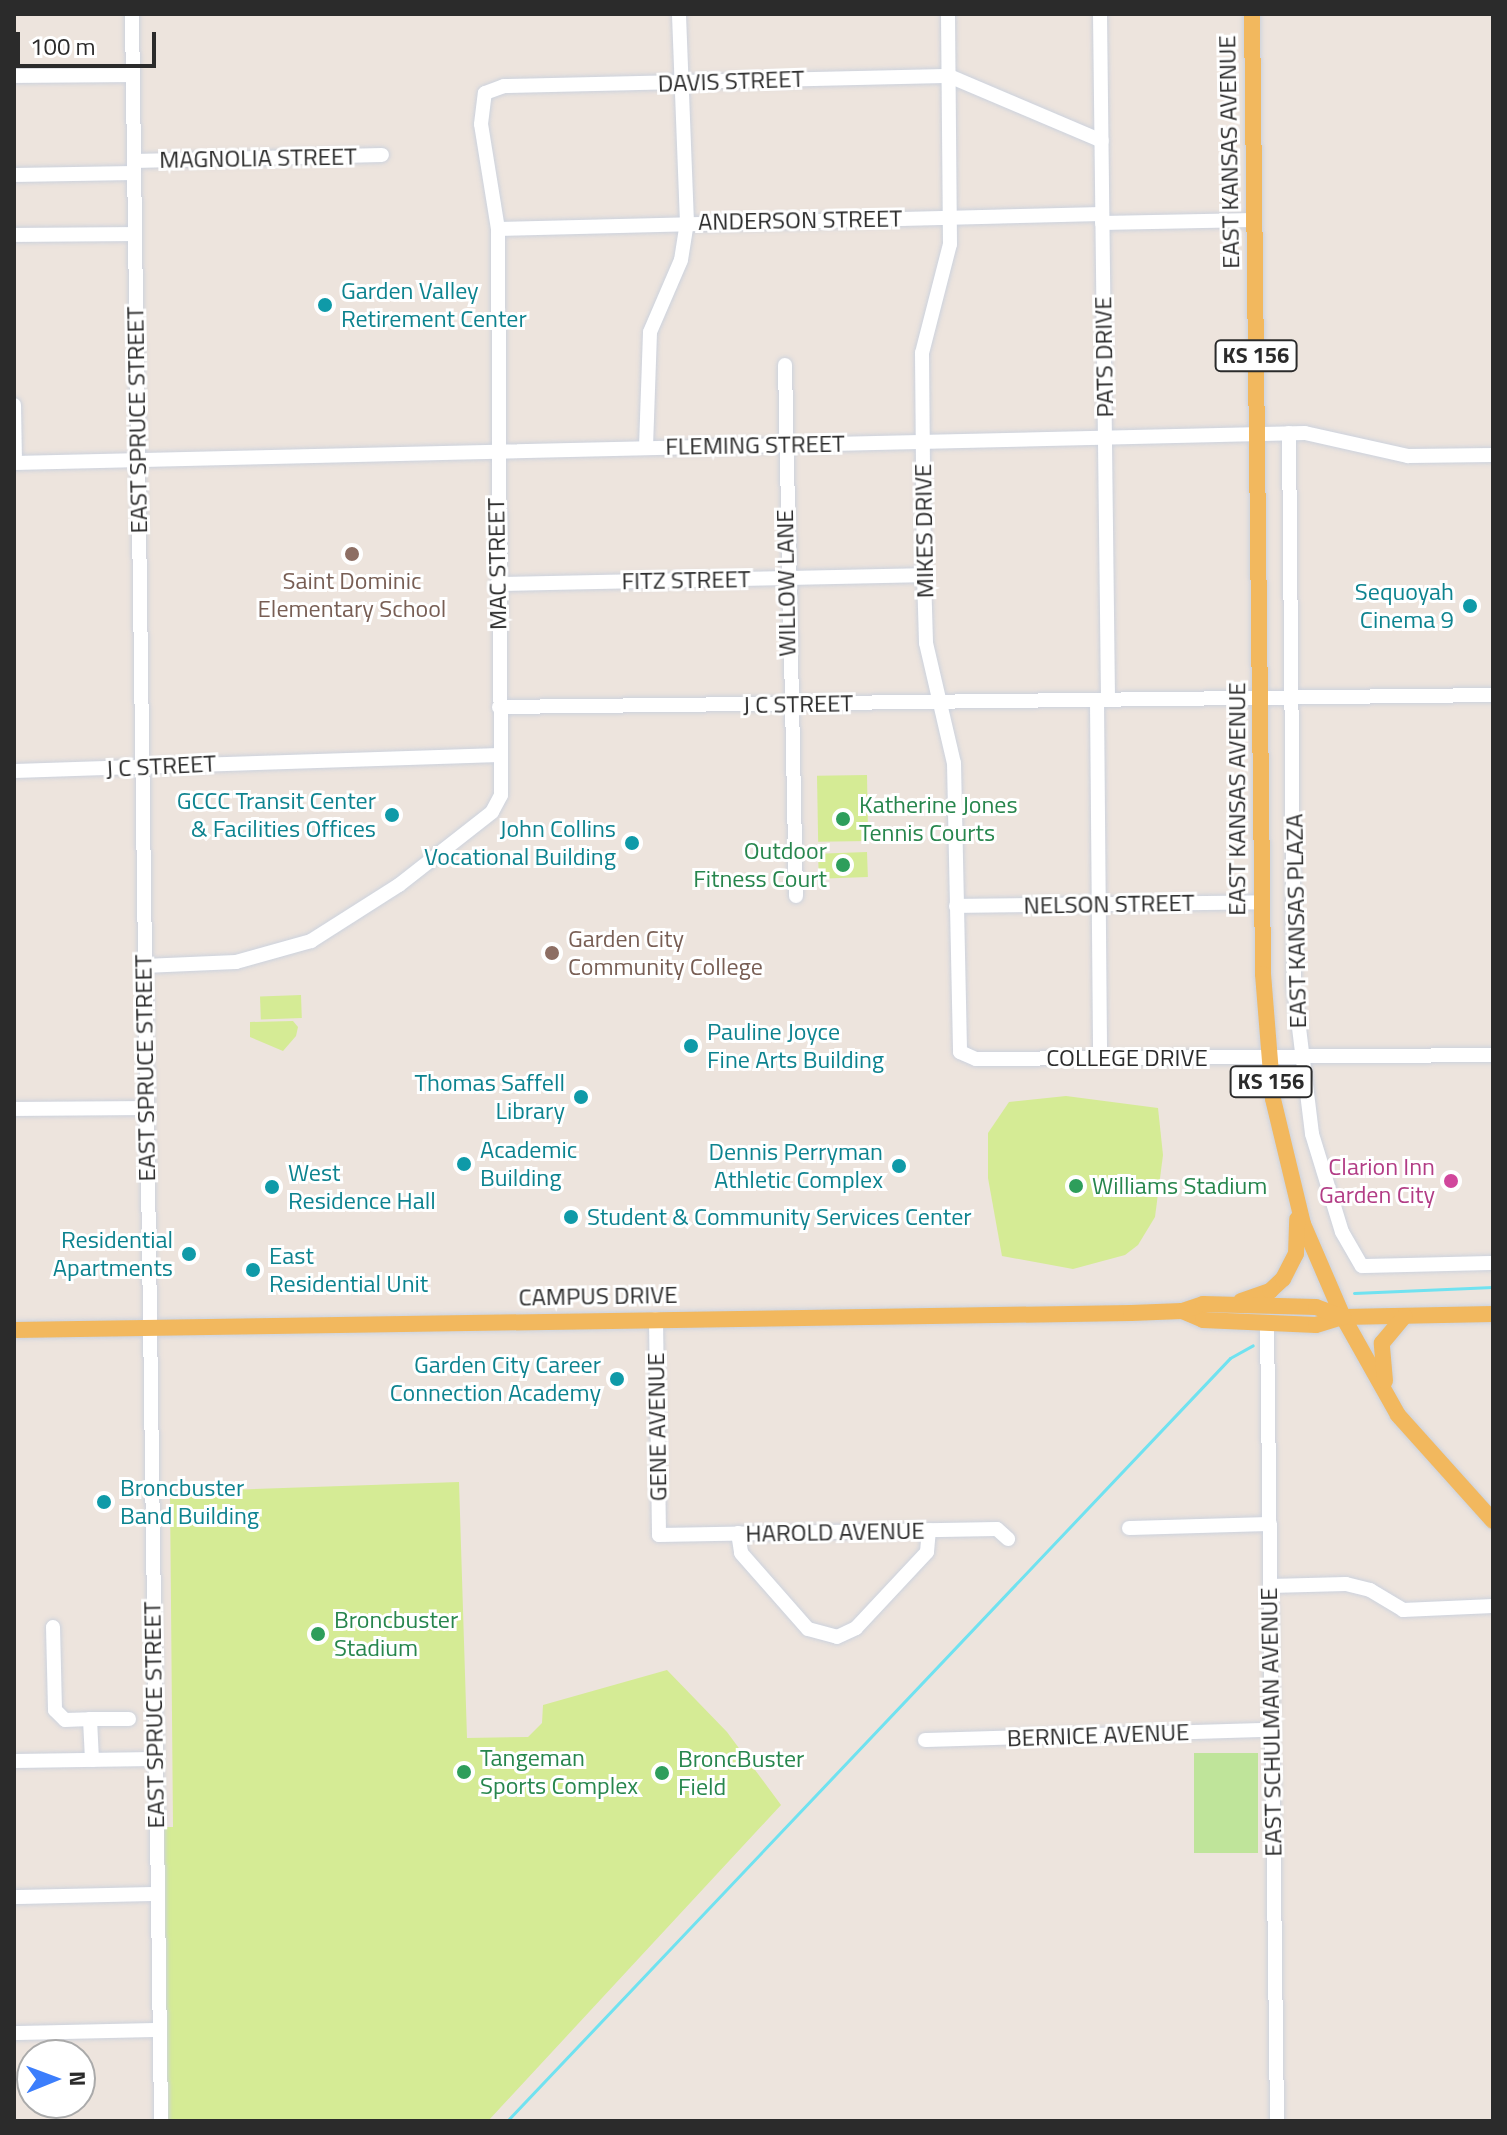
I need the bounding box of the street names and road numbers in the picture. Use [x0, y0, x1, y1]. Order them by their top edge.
street label: EAST KANSAS AVENUE [1213, 35, 1245, 269]
street label: DAVIS STREET [657, 64, 805, 98]
street label: MAGNOLIA STREET [159, 142, 357, 174]
street label: ANDERSON STREET [698, 204, 902, 236]
street label: PATS DRIVE [1089, 296, 1119, 418]
street label: EAST SPRUCE STREET [121, 306, 153, 534]
road number: KS 156 [1214, 338, 1298, 374]
street label: FLEMING STREET [665, 429, 845, 461]
street label: MIKES DRIVE [908, 463, 940, 599]
street label: MAC STREET [481, 498, 513, 630]
street label: WILLOW LANE [770, 509, 802, 657]
street label: FITZ STREET [621, 564, 751, 596]
street label: EAST KANSAS AVENUE [1223, 682, 1251, 916]
street label: J C STREET [743, 689, 853, 719]
street label: J C STREET [105, 749, 217, 783]
street label: EAST KANSAS PLAZA [1280, 813, 1312, 1029]
street label: NELSON STREET [1023, 888, 1195, 920]
street label: EAST SPRUCE STREET [129, 954, 161, 1182]
street label: COLLEGE DRIVE [1046, 1044, 1208, 1072]
road number: KS 156 [1229, 1064, 1313, 1100]
street label: CAMPUS DRIVE [518, 1280, 678, 1312]
street label: GENE AVENUE [641, 1352, 673, 1502]
street label: HAROLD AVENUE [745, 1516, 925, 1548]
street label: EAST SCHULMAN AVENUE [1254, 1587, 1288, 1857]
street label: EAST SPRUCE STREET [138, 1601, 170, 1829]
street label: BERNICE AVENUE [1006, 1717, 1190, 1753]

